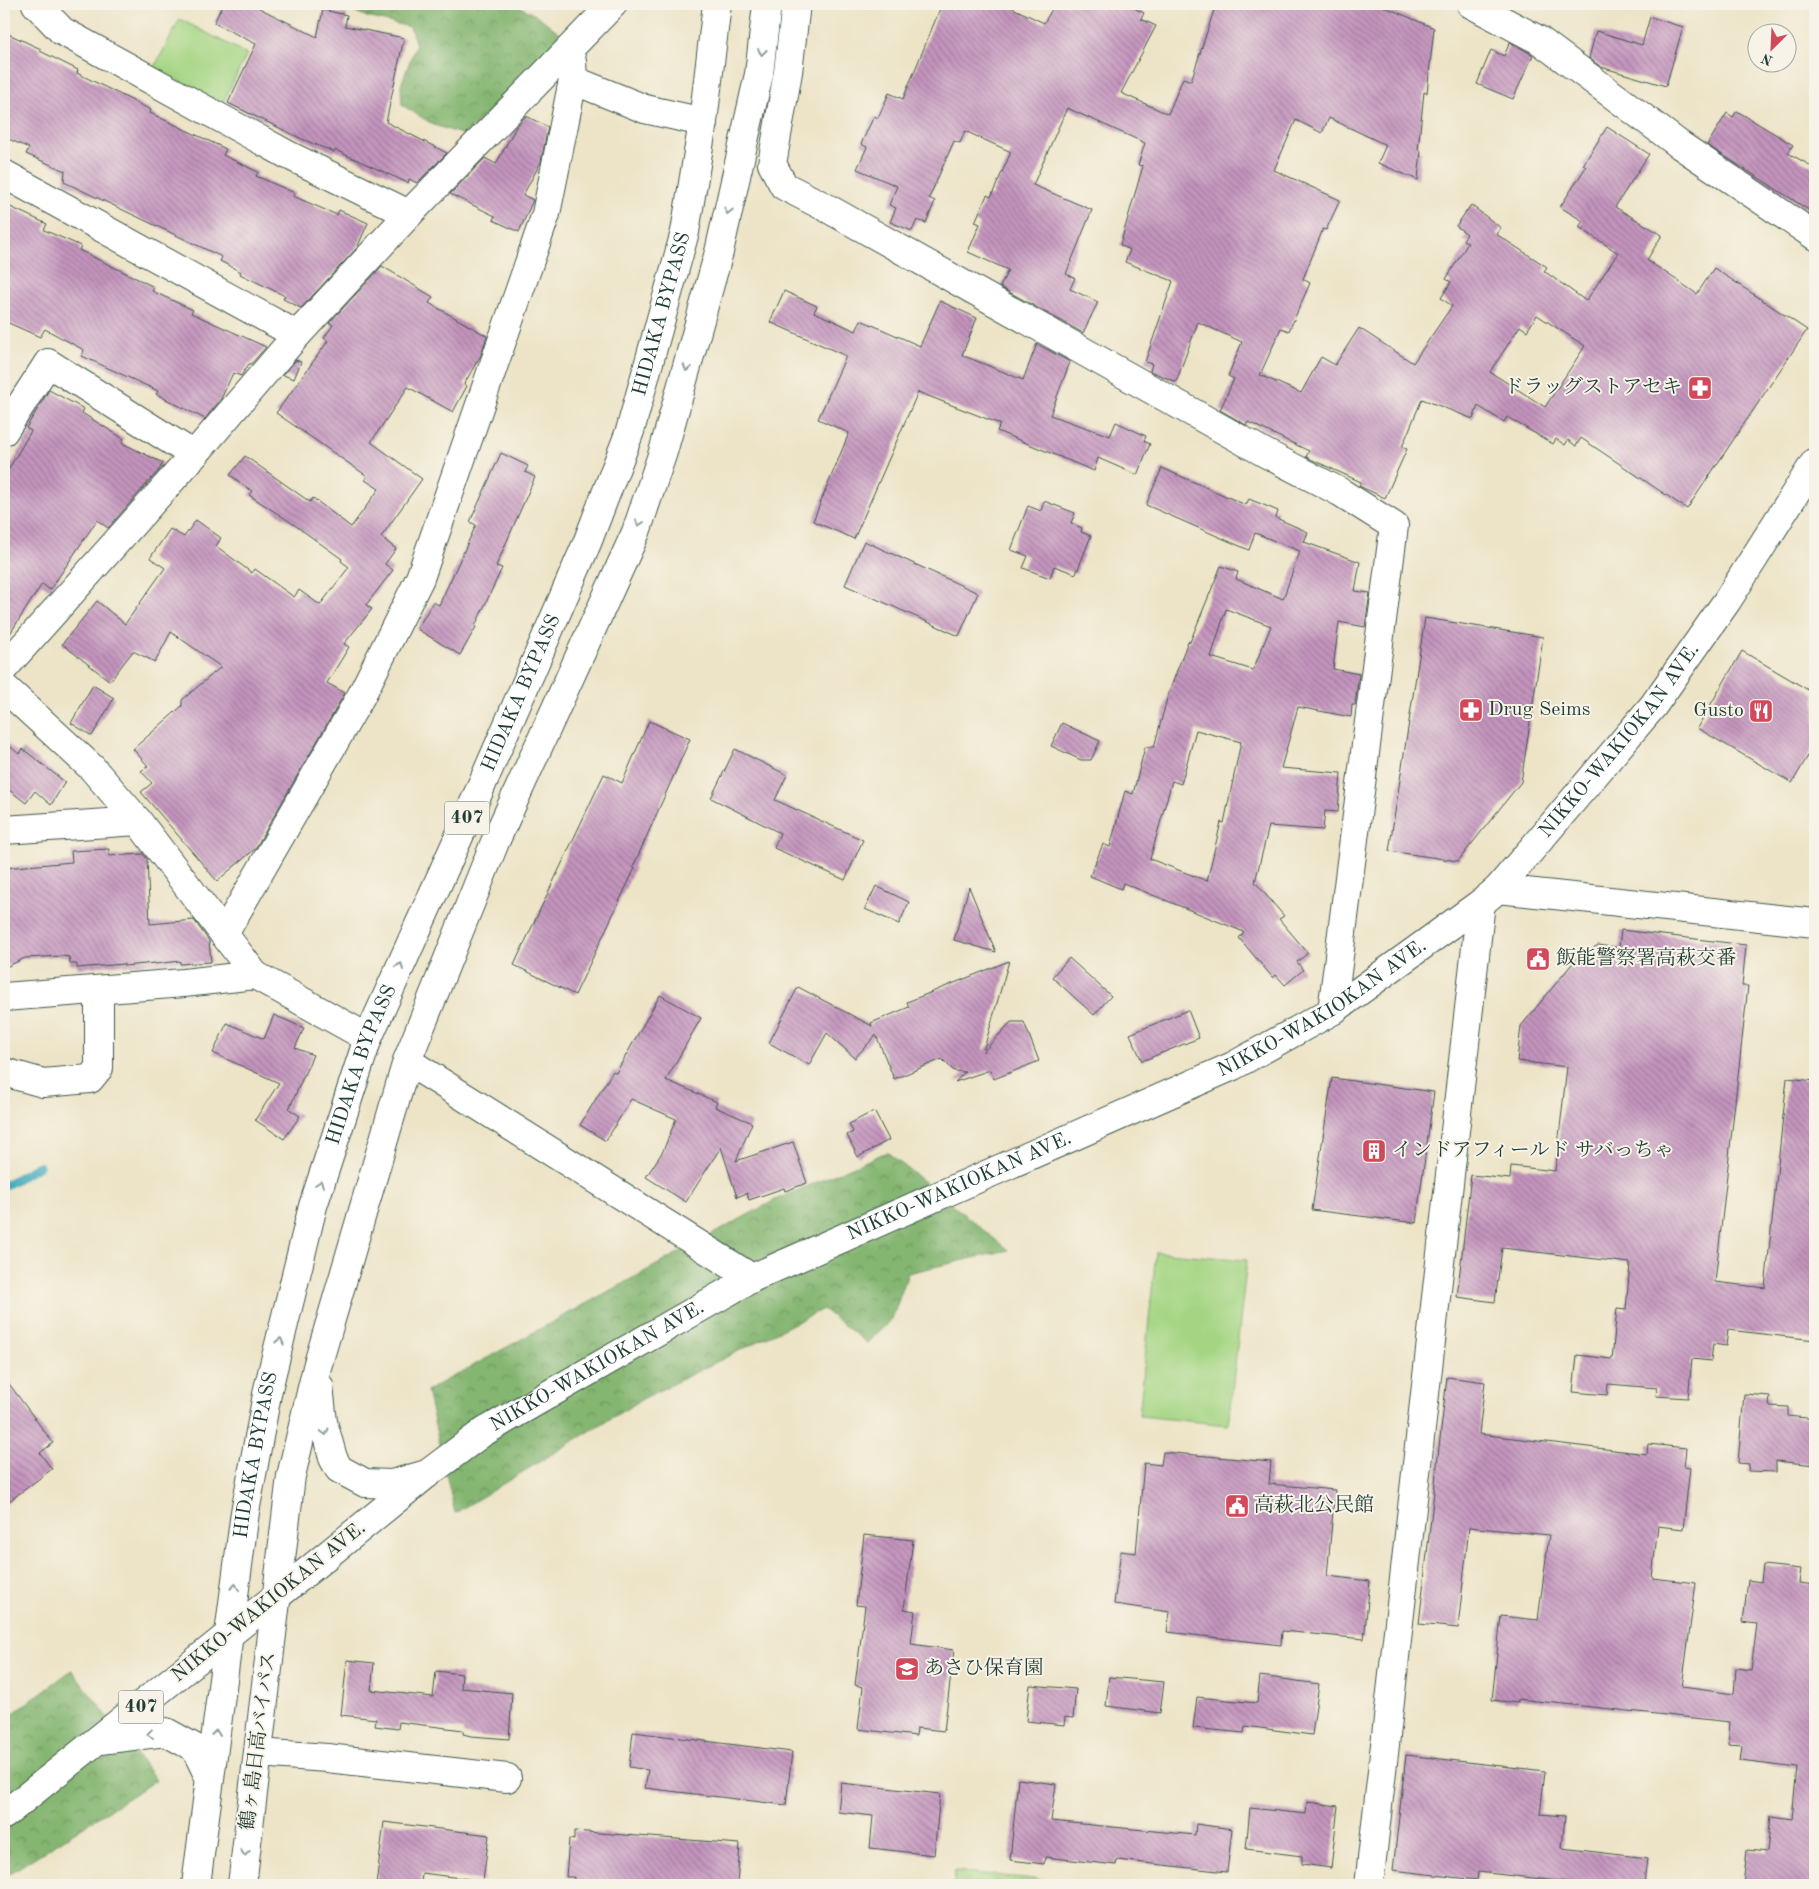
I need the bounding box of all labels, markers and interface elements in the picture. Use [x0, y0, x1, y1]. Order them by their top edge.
north arrow [1746, 22, 1796, 72]
one-way arrow [757, 49, 768, 57]
text: N [1759, 50, 1775, 68]
one-way arrow [724, 207, 734, 216]
street label: HIDAKA BYPASS [630, 230, 694, 398]
one-way arrow [682, 364, 692, 372]
pharmacy icon: ドラッグストアセキ [1687, 375, 1713, 401]
place label: ドラッグストアセキ [1503, 376, 1682, 398]
one-way arrow [634, 519, 644, 527]
street label: HIDAKA BYPASS [479, 612, 565, 775]
street label: NIKKO-WAKIOKAN AVE. [1536, 640, 1704, 842]
pharmacy icon: Drug Seims [1458, 697, 1484, 723]
restaurant icon: Gusto [1748, 698, 1774, 724]
place label: Drug Seims [1488, 700, 1590, 720]
place label: Gusto [1693, 701, 1744, 721]
road number: 407 [444, 801, 490, 834]
street label: NIKKO-WAKIOKAN AVE. [1215, 936, 1431, 1081]
public building icon: 飯能警察署高萩交番 [1525, 946, 1551, 972]
place label: 飯能警察署高萩交番 [1556, 947, 1736, 969]
one-way arrow [394, 962, 405, 971]
street label: HIDAKA BYPASS [324, 982, 401, 1148]
street label: NIKKO-WAKIOKAN AVE. [844, 1128, 1075, 1245]
building icon: インドアフィールド サバっちゃ [1361, 1138, 1387, 1164]
place label: インドアフィールド サバっちゃ [1392, 1140, 1674, 1161]
one-way arrow [314, 1180, 324, 1188]
street label: NIKKO-WAKIOKAN AVE. [487, 1297, 708, 1436]
one-way arrow [274, 1337, 285, 1346]
street label: HIDAKA BYPASS [232, 1370, 282, 1540]
one-way arrow [320, 1428, 330, 1436]
public building icon: 高萩北公民館 [1224, 1493, 1250, 1519]
place label: 高萩北公民館 [1254, 1494, 1374, 1516]
street label: NIKKO-WAKIOKAN AVE. [168, 1518, 370, 1686]
one-way arrow [229, 1582, 240, 1590]
street label: 鶴ヶ島日高バイパス [236, 1650, 280, 1831]
school or university icon: あさひ保育園 [894, 1656, 920, 1682]
place label: あさひ保育園 [924, 1657, 1044, 1679]
road number: 407 [118, 1690, 164, 1724]
one-way arrow [146, 1728, 154, 1739]
one-way arrow [210, 1728, 221, 1736]
one-way arrow [241, 1849, 251, 1857]

